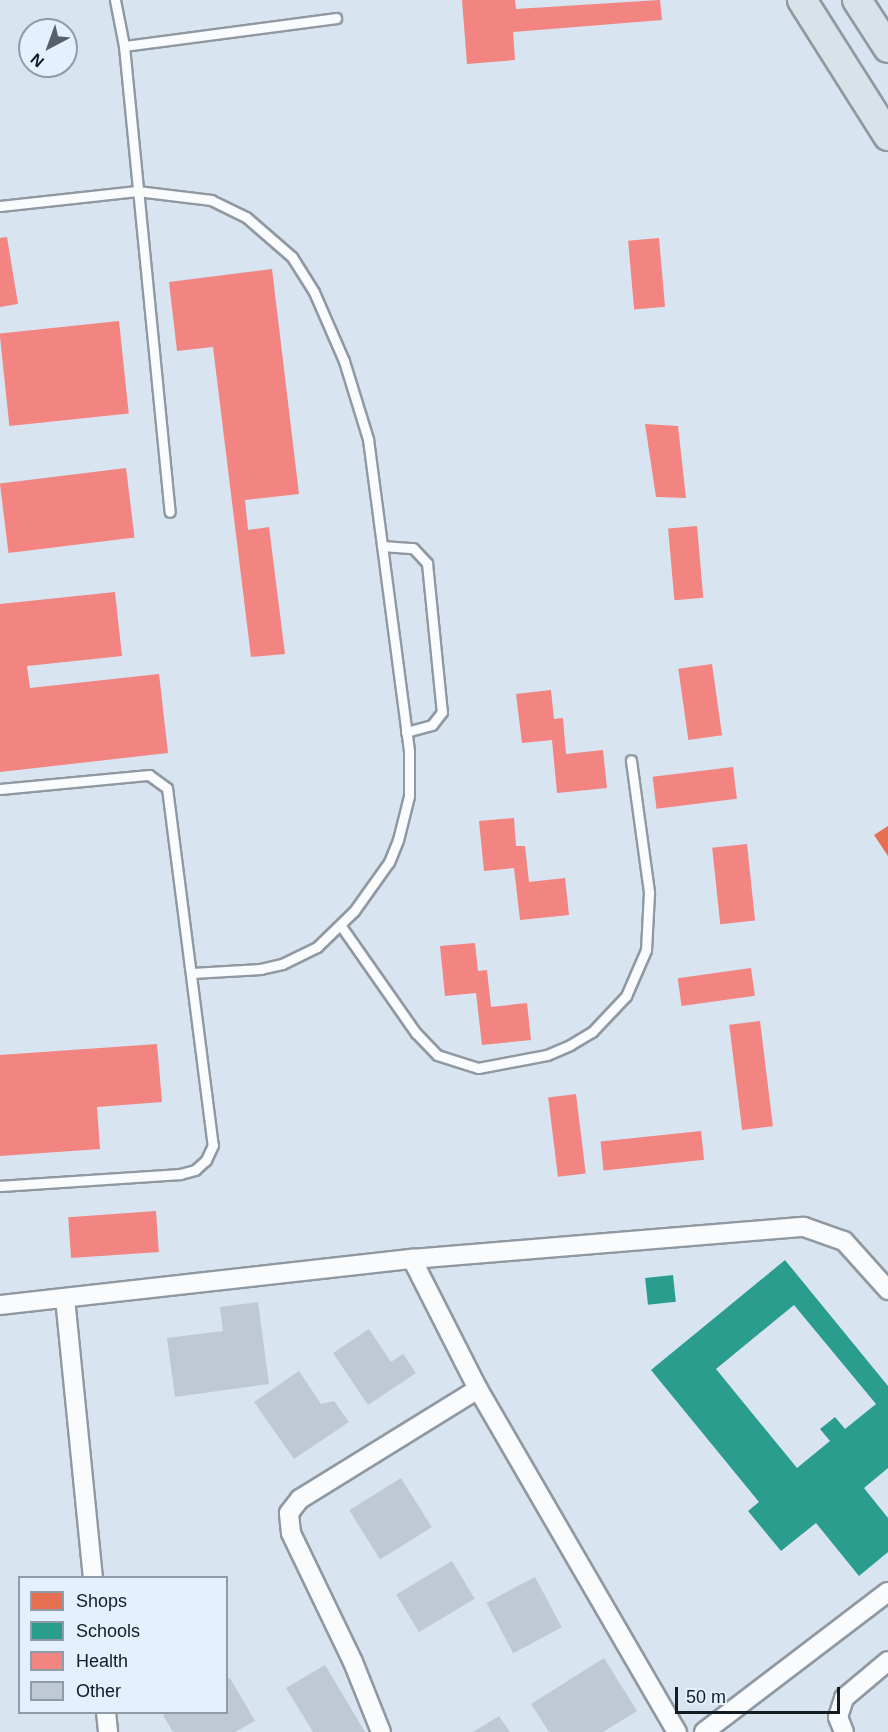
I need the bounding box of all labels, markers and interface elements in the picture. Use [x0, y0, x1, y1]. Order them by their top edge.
north arrow [18, 18, 78, 78]
text: N [27, 50, 47, 71]
legend [18, 1576, 228, 1714]
text: Shops [76, 1591, 127, 1611]
text: Schools [76, 1621, 140, 1641]
text: Health [76, 1651, 128, 1671]
scale bar [678, 1675, 843, 1713]
text: Other [76, 1681, 121, 1701]
text: 50 m [686, 1687, 726, 1707]

